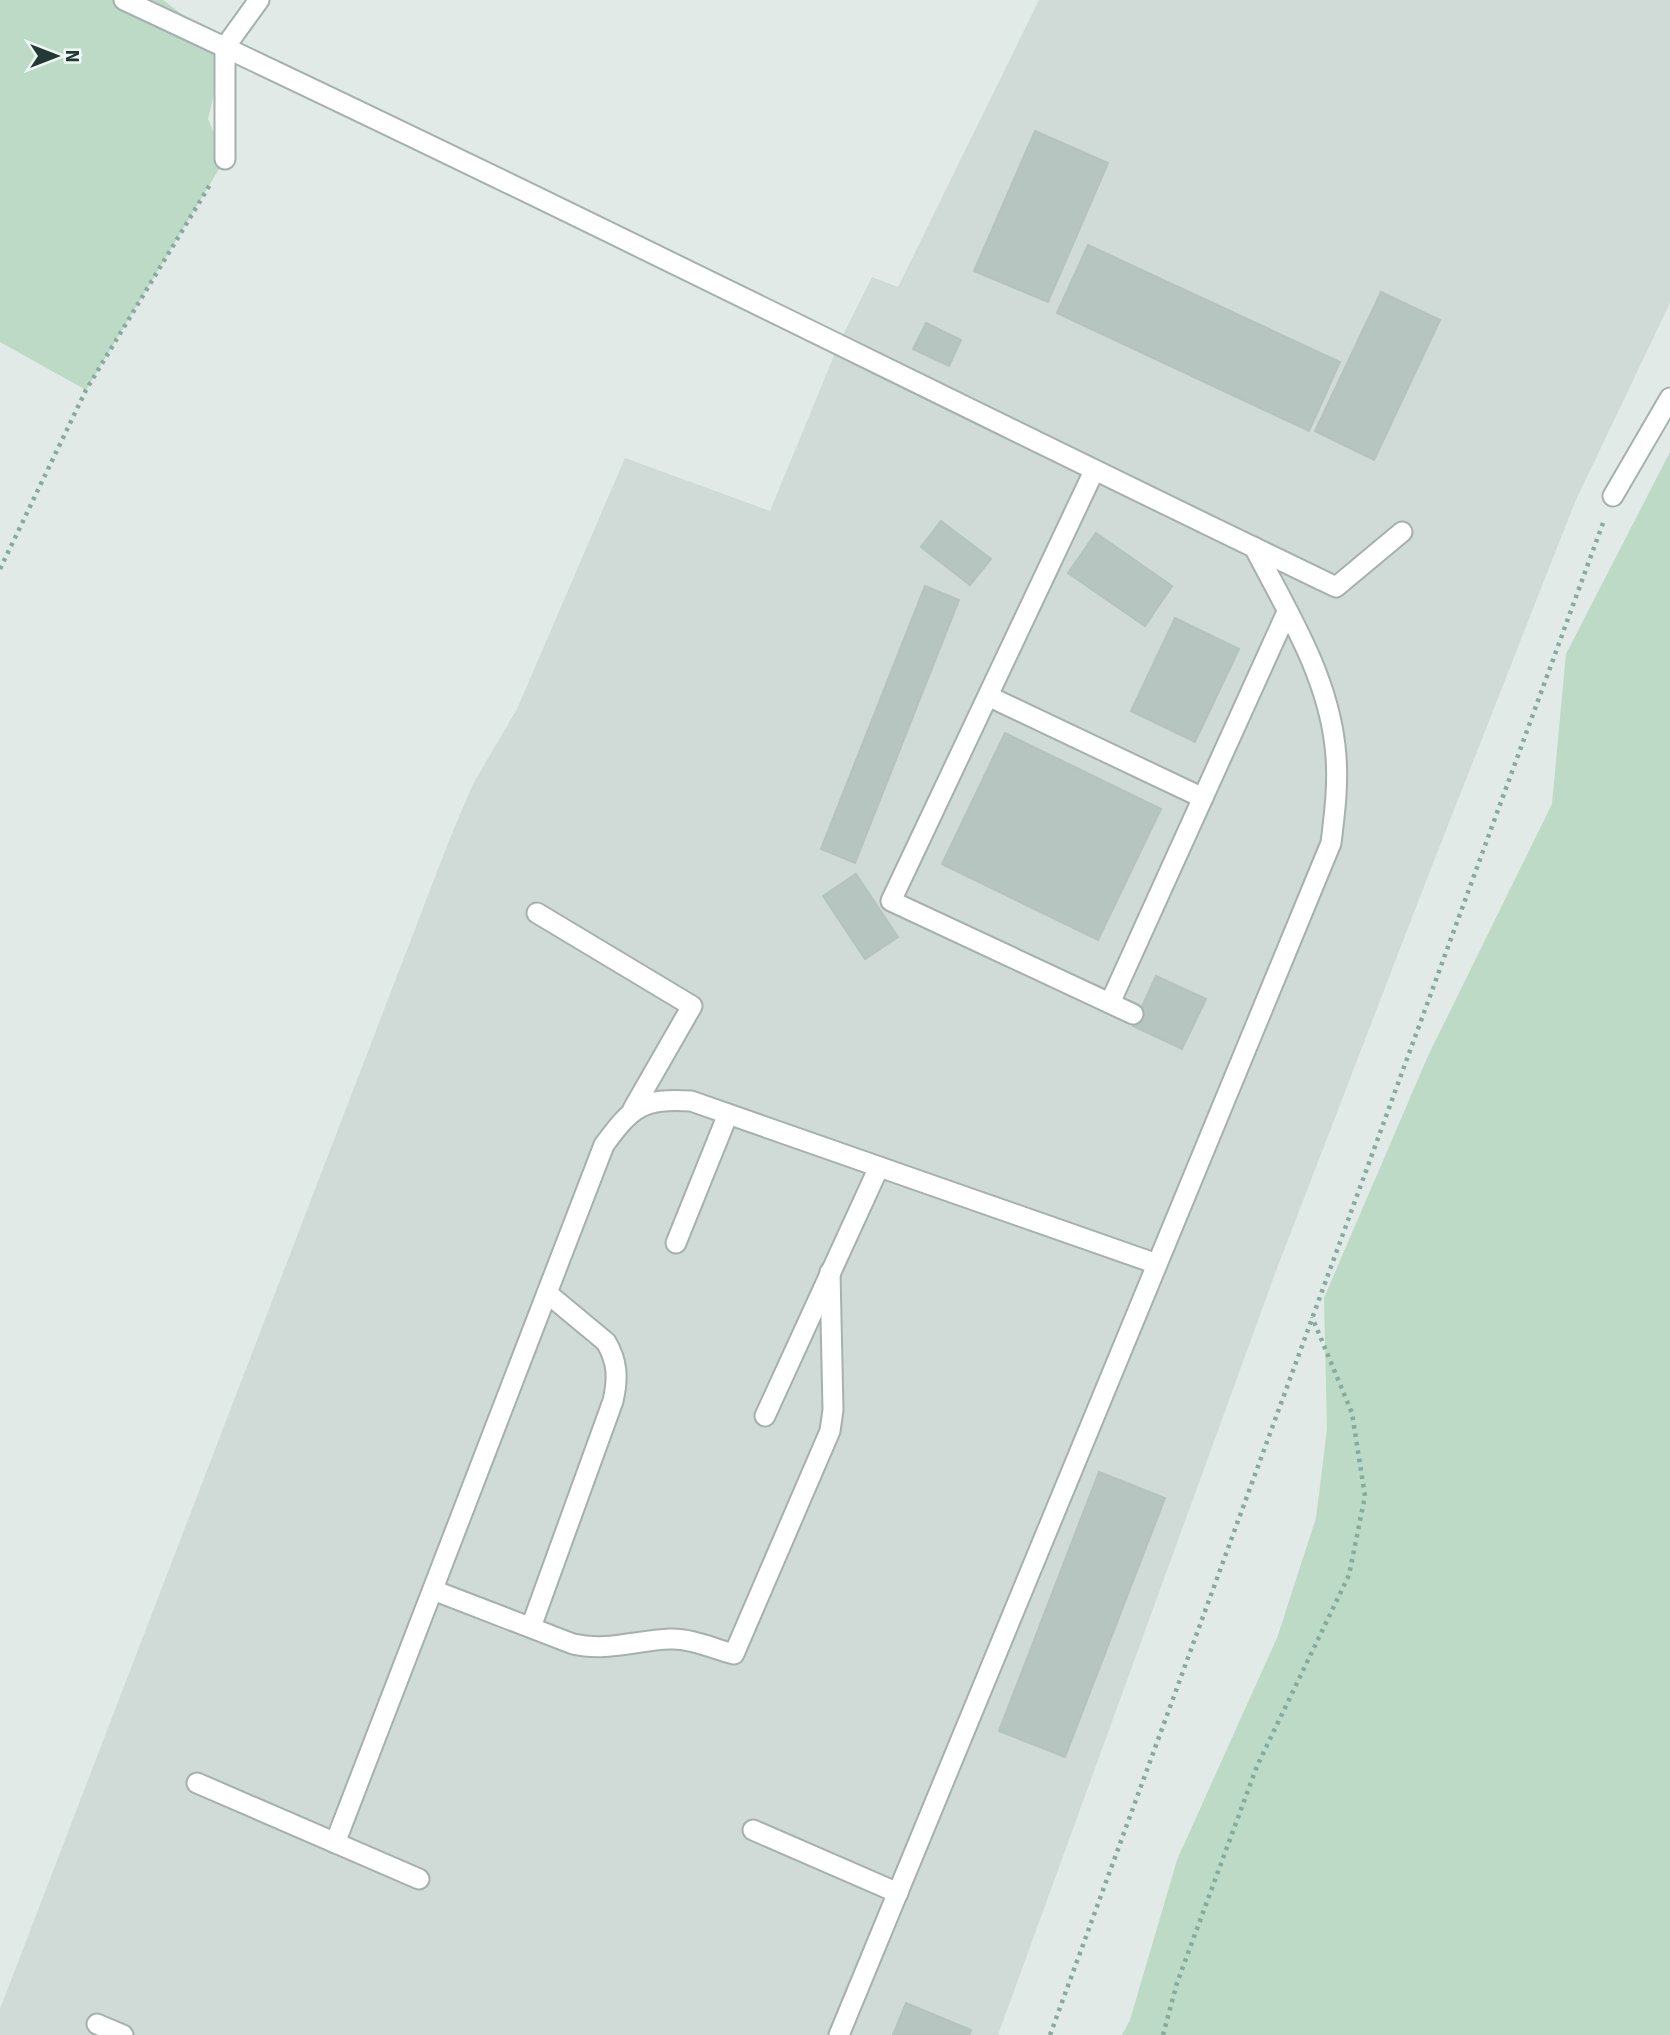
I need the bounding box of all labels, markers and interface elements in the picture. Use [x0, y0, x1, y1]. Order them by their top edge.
north arrow [21, 21, 91, 91]
text: N [60, 49, 84, 63]

